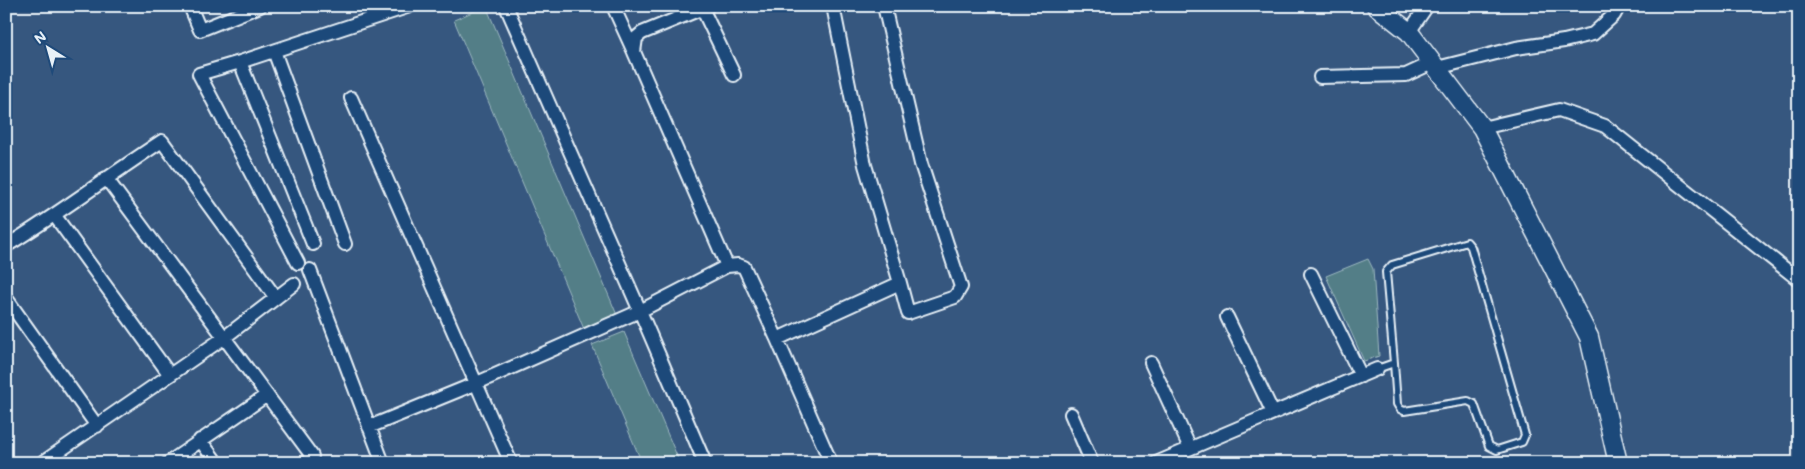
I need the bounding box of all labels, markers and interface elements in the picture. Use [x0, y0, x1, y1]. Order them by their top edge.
north arrow [22, 22, 72, 72]
text: N [30, 26, 50, 48]

